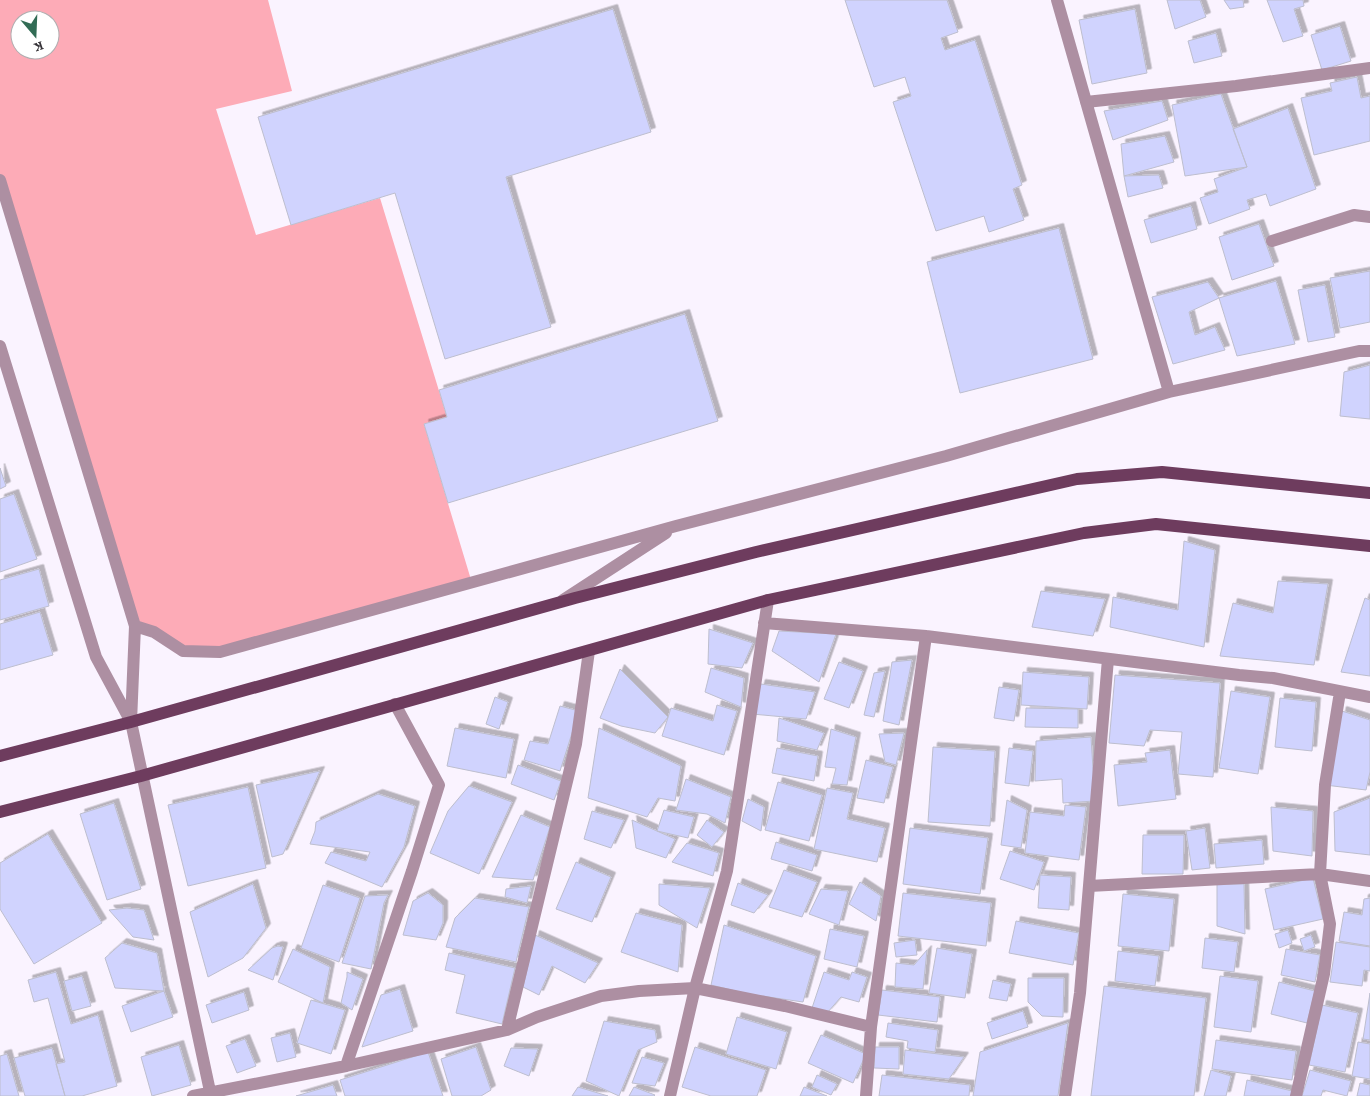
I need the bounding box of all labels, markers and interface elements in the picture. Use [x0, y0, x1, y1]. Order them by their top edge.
north arrow [10, 10, 60, 60]
text: K [31, 38, 46, 57]

